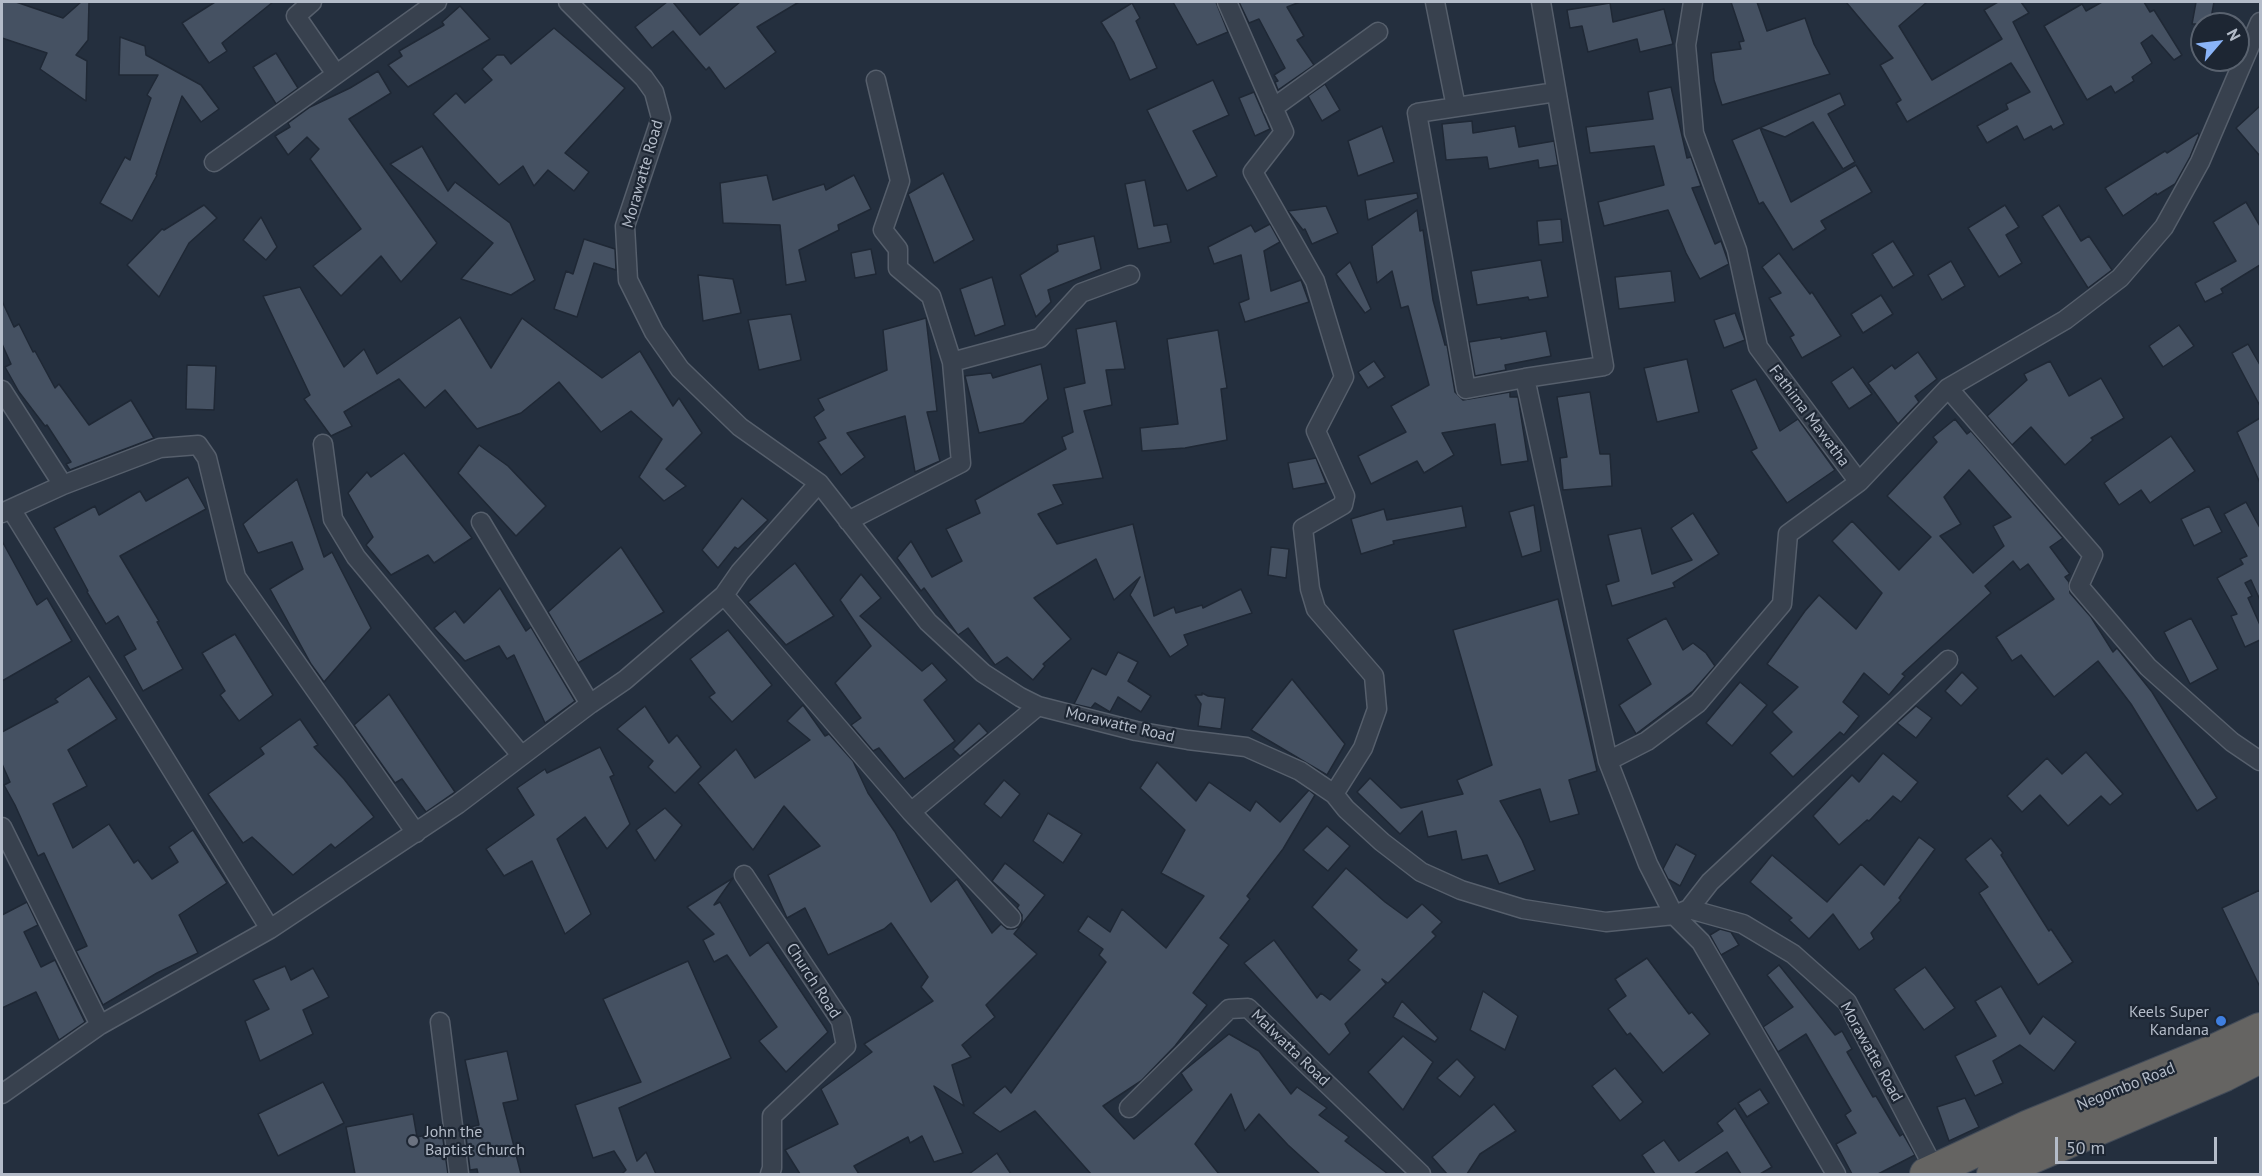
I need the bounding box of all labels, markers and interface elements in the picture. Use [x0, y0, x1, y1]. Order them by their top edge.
north arrow [2190, 12, 2250, 72]
text: N [2223, 25, 2245, 44]
street label: Morawatte Road [618, 118, 668, 230]
street label: Fathima Mawatha [1765, 361, 1853, 471]
street label: Morawatte Road [1064, 703, 1176, 747]
street label: Church Road [782, 940, 844, 1022]
street label: Morawatte Road [1836, 999, 1906, 1105]
place label: Keels Super Kandana [2129, 1002, 2209, 1040]
street label: Malwatta Road [1247, 1006, 1333, 1090]
marker: Keels Super Kandana [2214, 1014, 2228, 1028]
street label: Negombo Road [2074, 1059, 2178, 1115]
place label: John the Baptist Church [425, 1122, 525, 1160]
scale bar [2058, 1125, 2220, 1163]
marker: John the Baptist Church [406, 1134, 420, 1148]
text: 50 m [2066, 1136, 2105, 1159]

